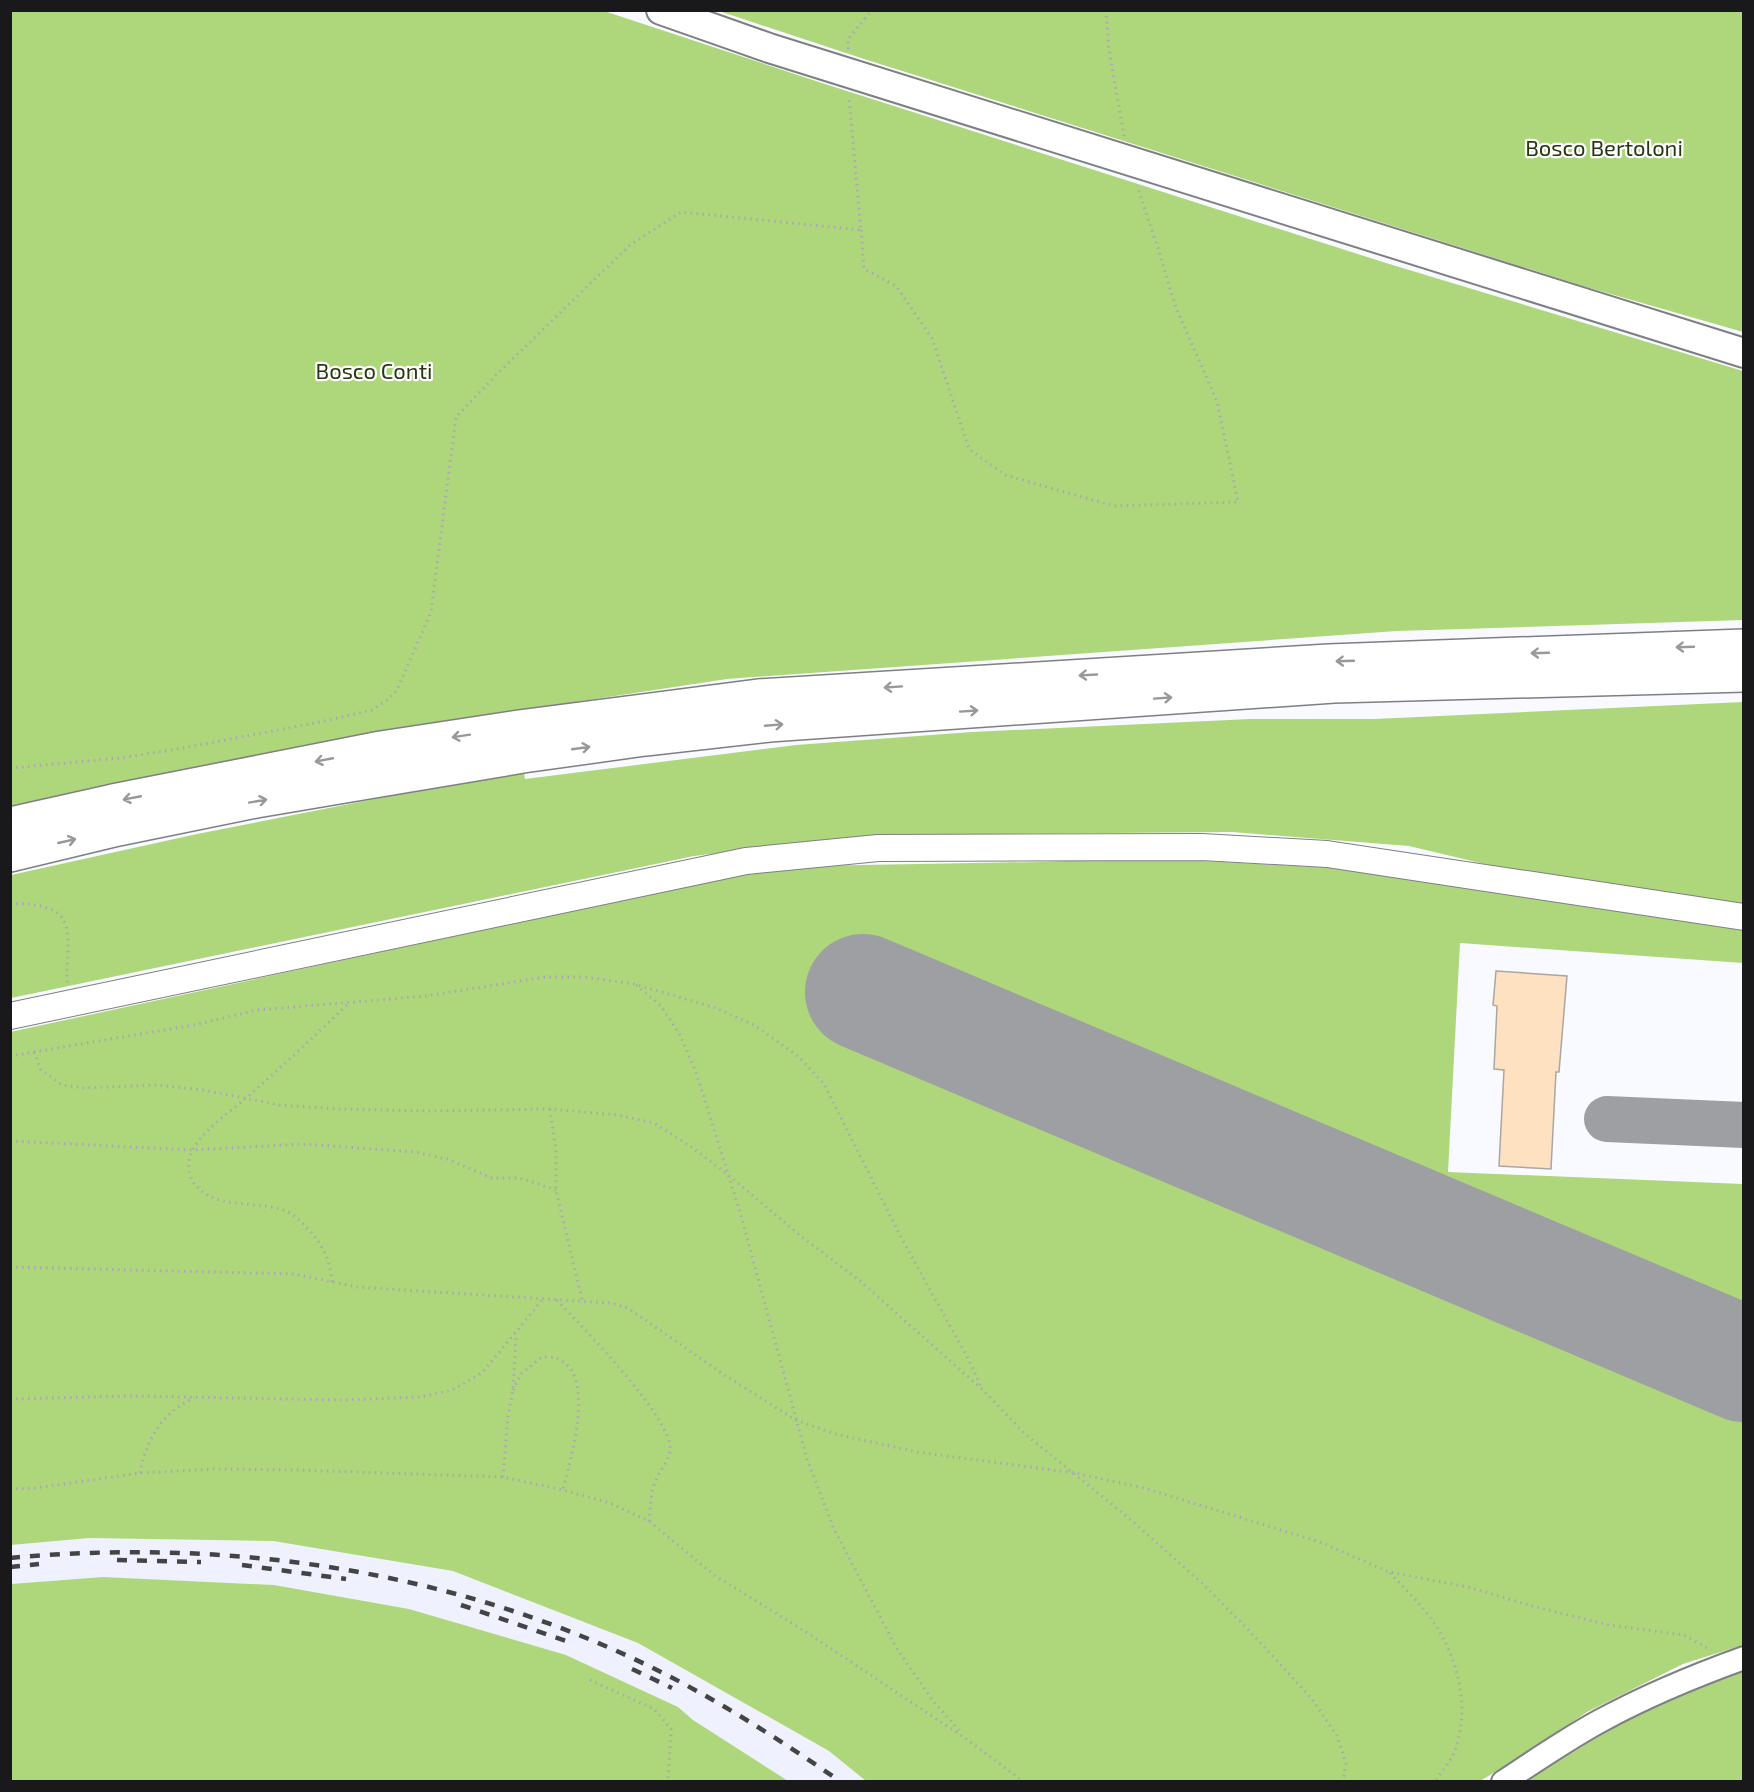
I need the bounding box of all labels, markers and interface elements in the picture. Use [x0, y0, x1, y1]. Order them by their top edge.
park label: Bosco Bertoloni [1525, 134, 1683, 160]
park label: Bosco Conti [316, 357, 432, 383]
one-way arrow [1676, 642, 1696, 653]
one-way arrow [1531, 647, 1550, 658]
one-way arrow [1336, 655, 1356, 666]
one-way arrow [1078, 670, 1098, 681]
one-way arrow [883, 682, 903, 693]
one-way arrow [1153, 692, 1173, 703]
one-way arrow [958, 705, 978, 716]
one-way arrow [764, 719, 784, 730]
one-way arrow [451, 730, 471, 741]
one-way arrow [570, 742, 590, 753]
one-way arrow [314, 755, 334, 766]
one-way arrow [123, 793, 143, 804]
one-way arrow [248, 795, 268, 806]
one-way arrow [58, 835, 77, 847]

